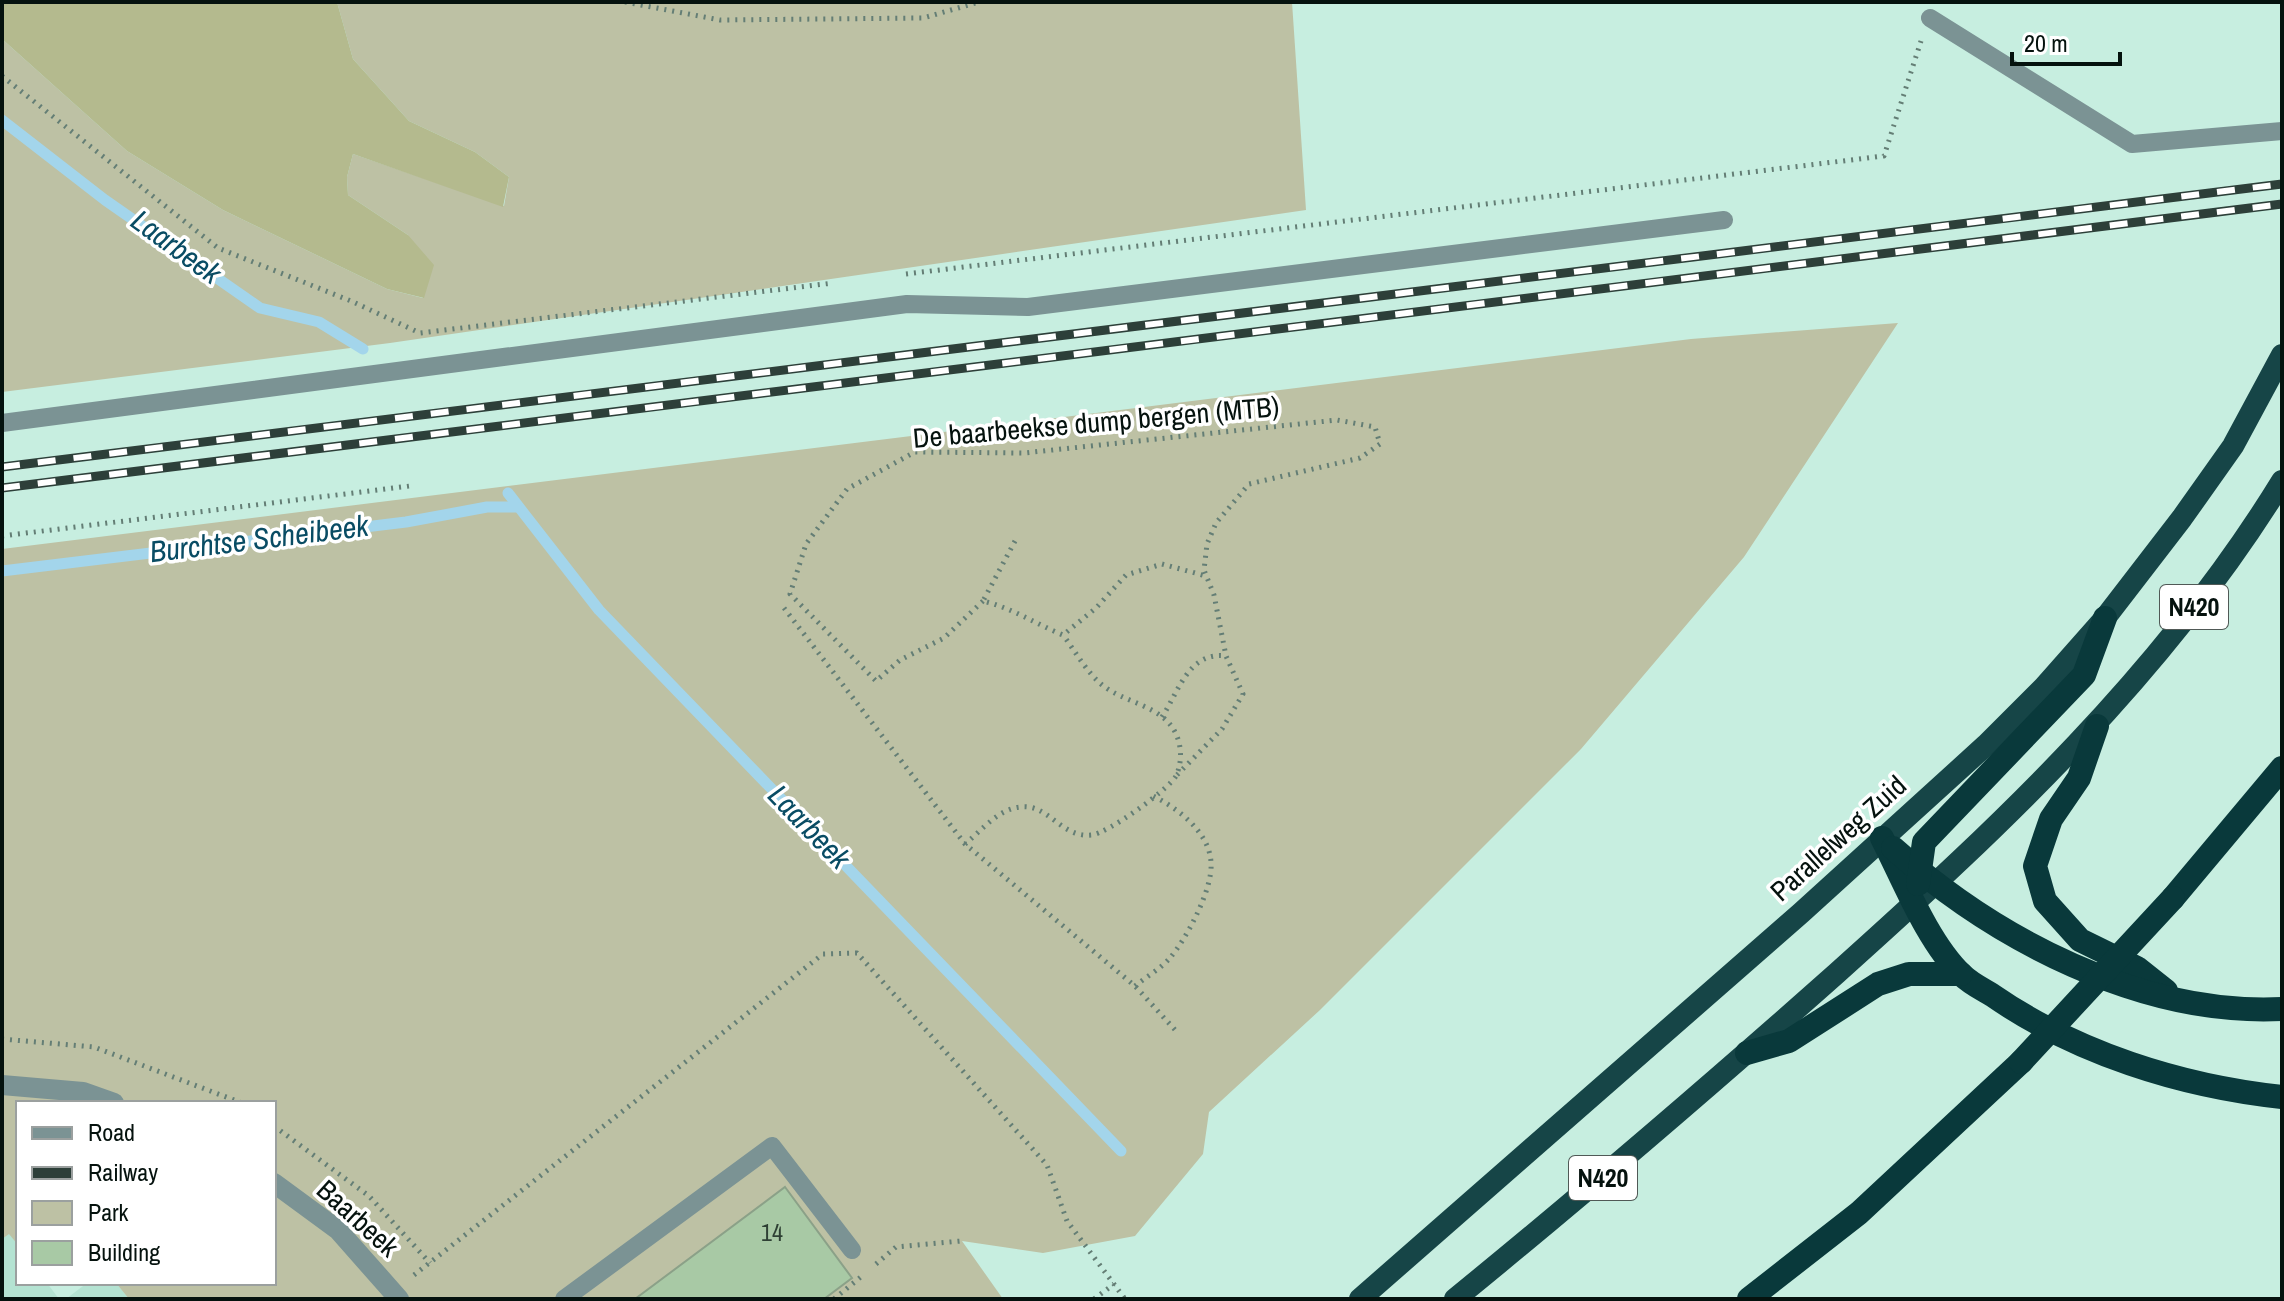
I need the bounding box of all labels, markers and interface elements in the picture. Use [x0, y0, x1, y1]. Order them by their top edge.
scale bar [2012, 16, 2120, 66]
text: 20 m [2024, 27, 2068, 59]
water label: Laarbeek [123, 200, 231, 294]
street label: De baarbeekse dump bergen (MTB) [911, 387, 1281, 457]
water label: Burchtse Scheibeek [147, 505, 372, 571]
road number: N420 [2160, 585, 2228, 629]
street label: Parallelweg Zuid [1762, 767, 1914, 909]
water label: Laarbeek [760, 776, 861, 878]
legend [16, 1101, 276, 1285]
text: Road [88, 1116, 135, 1148]
text: Railway [88, 1156, 158, 1188]
road number: N420 [1569, 1156, 1637, 1200]
street label: Baarbeek [309, 1171, 408, 1265]
text: Park [88, 1196, 129, 1228]
house number: 14 [761, 1216, 783, 1248]
text: Building [88, 1236, 160, 1268]

